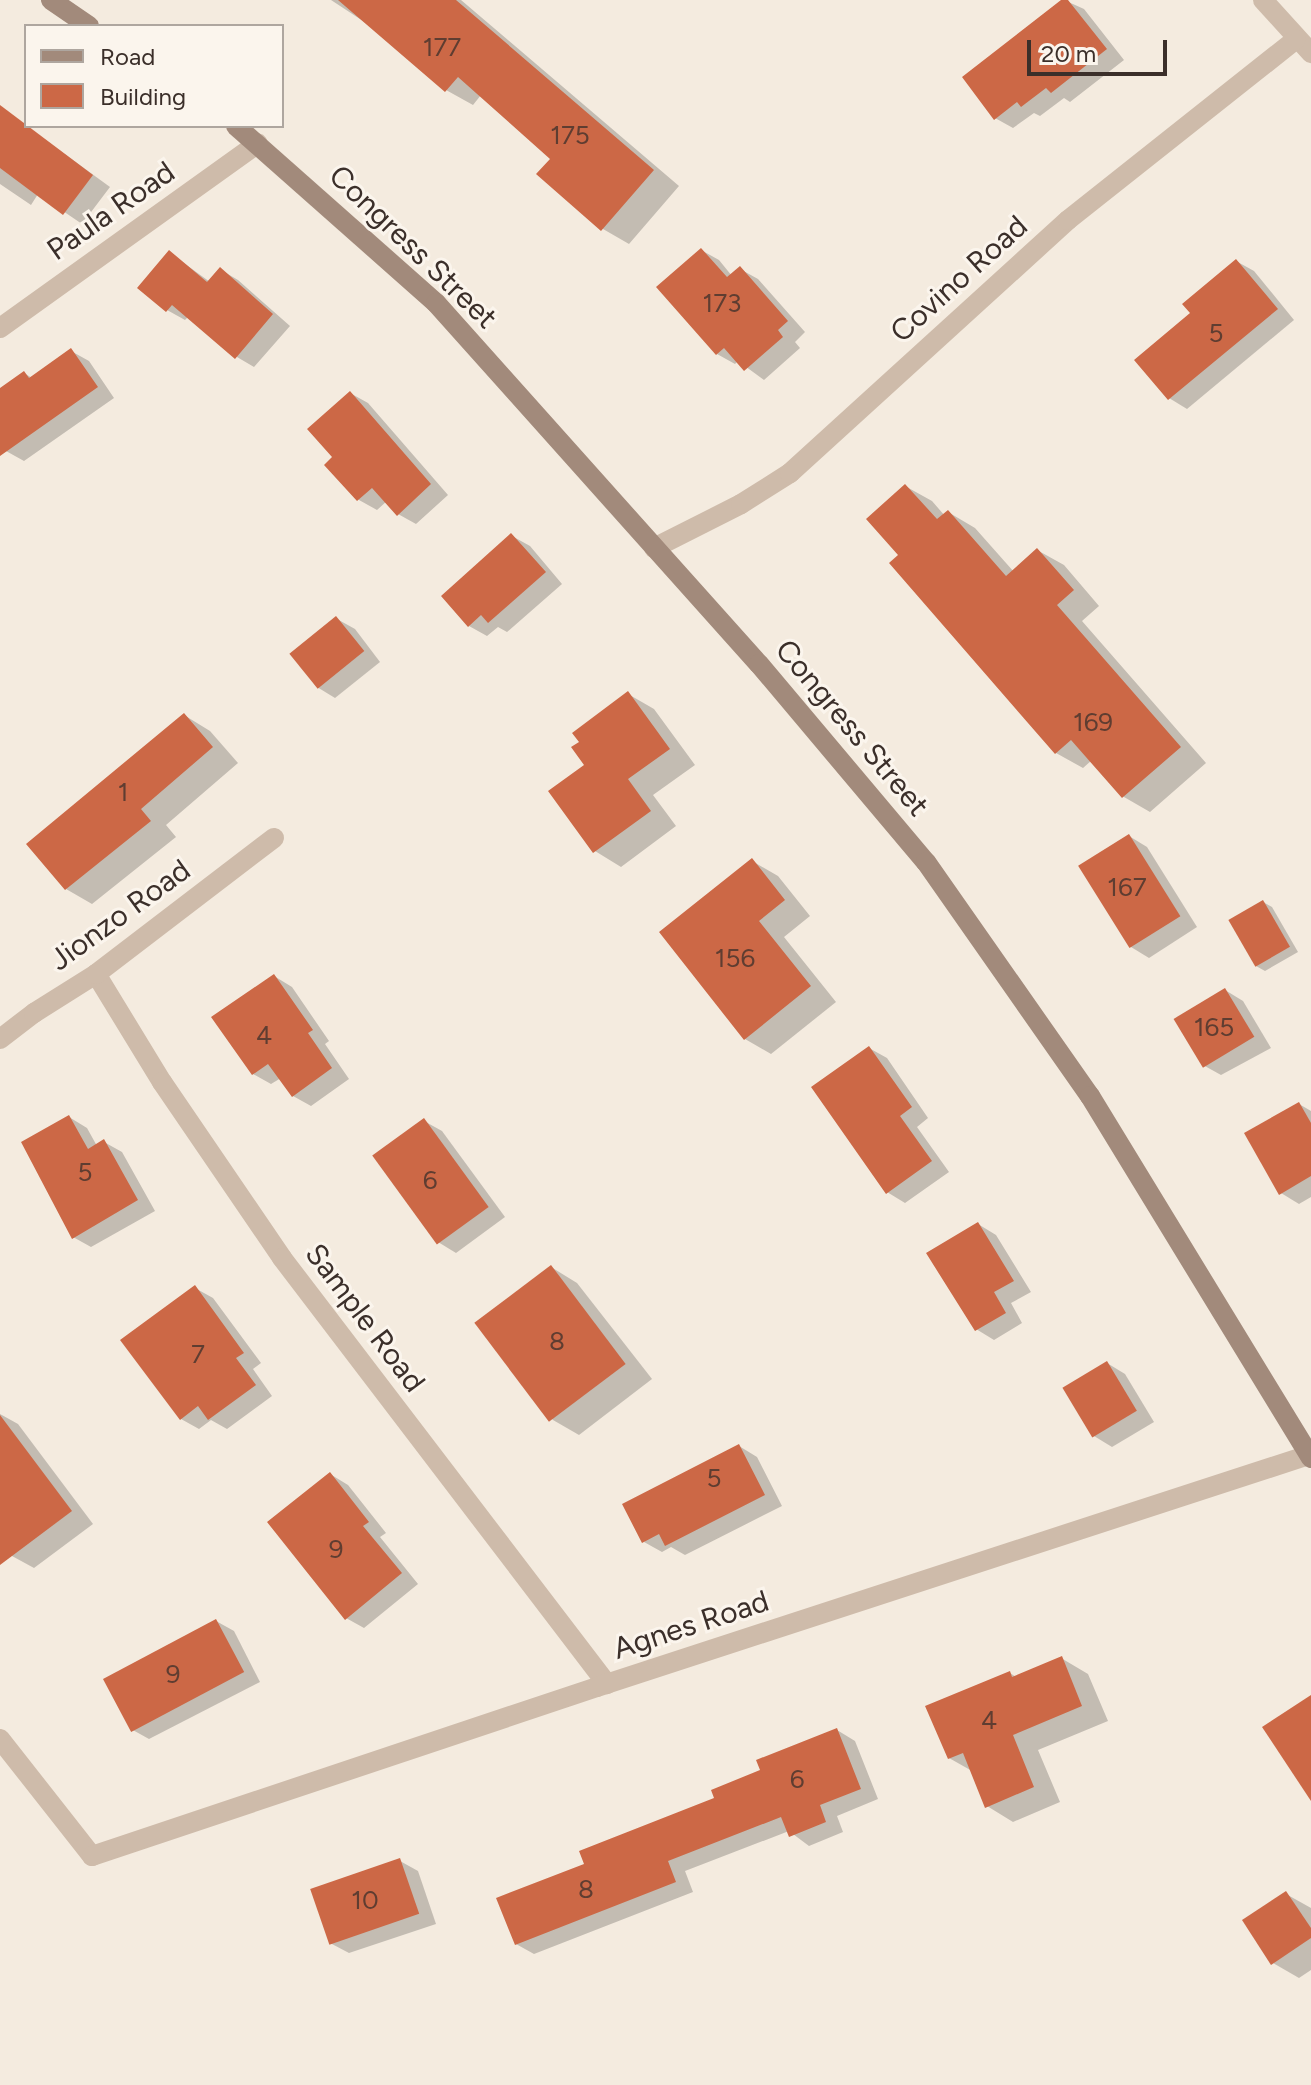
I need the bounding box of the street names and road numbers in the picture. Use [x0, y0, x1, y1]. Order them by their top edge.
street label: Paula Road [40, 154, 182, 268]
street label: Congress Street [322, 158, 504, 336]
street label: Covino Road [883, 208, 1035, 350]
street label: Congress Street [768, 632, 936, 824]
street label: Jionzo Road [43, 852, 197, 978]
street label: Sample Road [298, 1237, 432, 1399]
street label: Agnes Road [609, 1583, 773, 1667]

